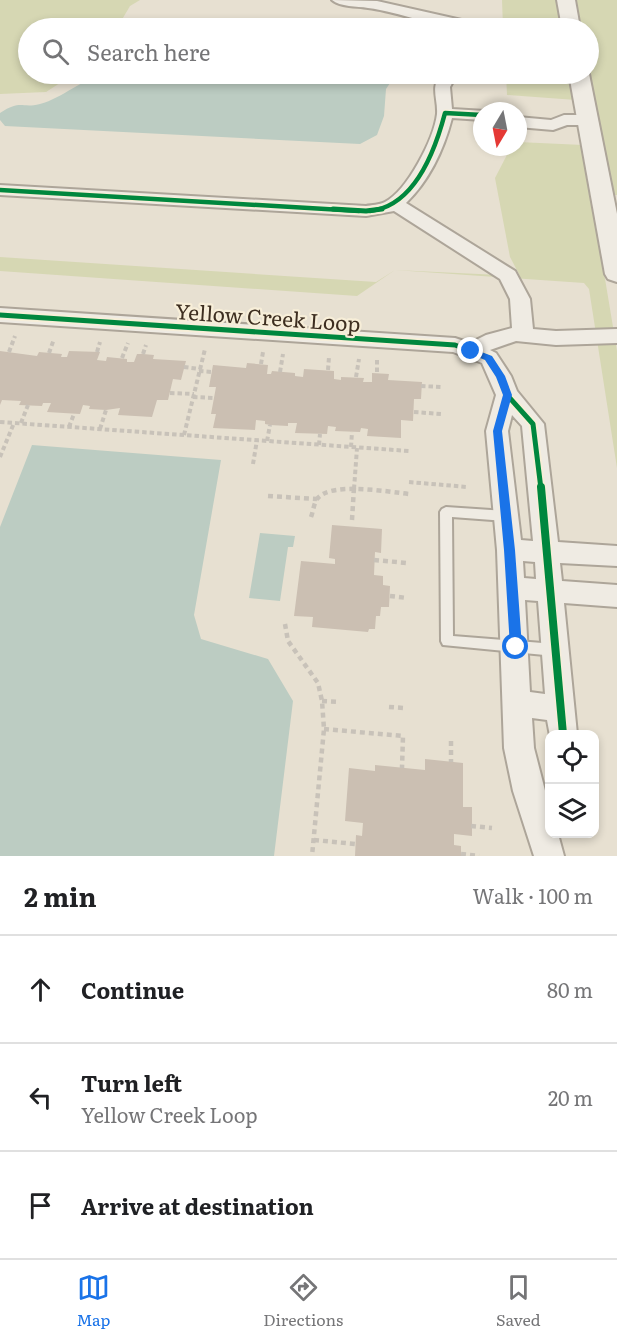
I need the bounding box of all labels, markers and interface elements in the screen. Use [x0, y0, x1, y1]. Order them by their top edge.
search box [18, 18, 599, 84]
icon: search [39, 35, 72, 68]
text: Search here [87, 35, 210, 68]
north arrow [473, 102, 527, 156]
street label: Yellow Creek Loop [174, 294, 362, 338]
route end [457, 337, 483, 363]
route start [502, 633, 528, 659]
map controls [545, 730, 599, 838]
button: locate [545, 730, 599, 784]
button: layers [545, 784, 599, 838]
text: 2 min [24, 876, 97, 915]
text: Walk · 100 m [472, 880, 593, 910]
icon: ahead [24, 973, 57, 1006]
text: Continue [81, 973, 184, 1006]
text: 80 m [547, 974, 593, 1004]
text: Turn left [81, 1066, 182, 1099]
icon: left [24, 1081, 57, 1114]
text: 20 m [548, 1082, 593, 1112]
text: Yellow Creek Loop [81, 1099, 258, 1129]
icon: arrive [24, 1189, 57, 1222]
text: Arrive at destination [81, 1189, 314, 1222]
tab: Map [76, 1271, 110, 1331]
tab: Directions [263, 1271, 343, 1331]
tab: Saved [496, 1271, 541, 1331]

